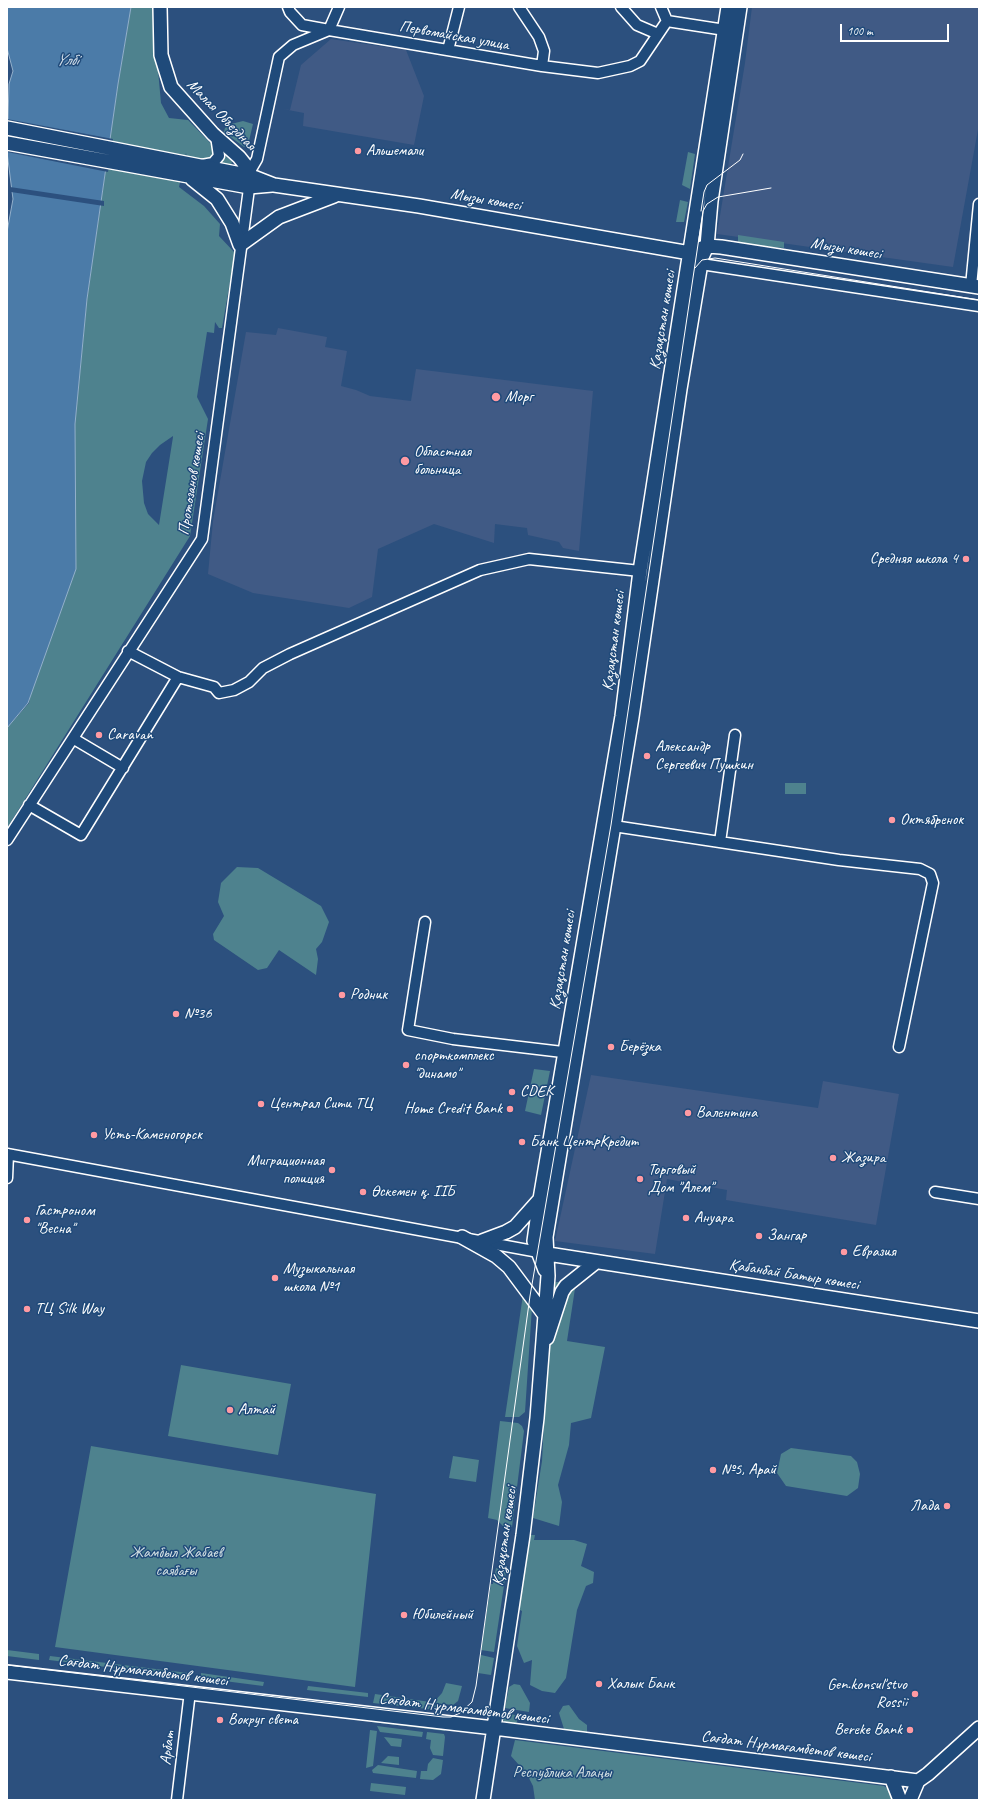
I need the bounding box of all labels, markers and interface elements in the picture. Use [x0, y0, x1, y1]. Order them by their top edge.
scale bar [842, 16, 951, 42]
street label: Первомайская улица [398, 17, 510, 55]
text: 100 m [847, 23, 873, 39]
water label: Үлбі [56, 51, 78, 71]
street label: Малая Объездная [182, 75, 260, 155]
place label: Альшемали [366, 141, 423, 161]
marker: Альшемали [353, 146, 363, 156]
street label: Мызы көшесі [449, 184, 523, 216]
street label: Мызы көшесі [809, 234, 883, 264]
street label: Қазақстан көшесі [646, 269, 680, 371]
place label: Морг [505, 387, 533, 407]
marker: Морг [490, 391, 502, 403]
street label: Протозанов көшесі [174, 431, 210, 537]
place label: Областная больница [414, 442, 471, 480]
marker: Областная больница [399, 455, 411, 467]
place label: Средняя школа 4 [870, 549, 958, 569]
marker: Средняя школа 4 [961, 554, 971, 564]
street label: Қазақстан көшесі [598, 590, 630, 692]
place label: Caravan [107, 725, 153, 745]
marker: Caravan [94, 730, 104, 740]
place label: Александр Сергеевич Пушкин [655, 737, 753, 775]
marker: Александр Сергеевич Пушкин [642, 751, 652, 761]
place label: Октябренок [900, 810, 963, 830]
marker: Октябренок [887, 815, 897, 825]
street label: Қазақстан көшесі [546, 909, 580, 1011]
place label: Родник [350, 985, 387, 1005]
marker: Родник [337, 990, 347, 1000]
place label: №36 [184, 1004, 212, 1024]
marker: №36 [171, 1009, 181, 1019]
place label: Берёзка [619, 1037, 661, 1057]
marker: Берёзка [606, 1042, 616, 1052]
place label: спорткомплекс "динамо" [414, 1046, 494, 1084]
marker: спорткомплекс "динамо" [401, 1060, 411, 1070]
place label: CDEK [520, 1082, 553, 1102]
marker: CDEK [507, 1087, 517, 1097]
place label: Централ Сити ТЦ [269, 1094, 373, 1114]
marker: Централ Сити ТЦ [256, 1099, 266, 1109]
place label: Home Credit Bank [404, 1099, 502, 1119]
place label: Валентина [696, 1103, 757, 1123]
marker: Home Credit Bank [505, 1104, 515, 1114]
marker: Валентина [683, 1108, 693, 1118]
place label: Усть-Каменогорск [102, 1125, 202, 1145]
marker: Усть-Каменогорск [89, 1130, 99, 1140]
place label: Банк ЦентрКредит [530, 1132, 639, 1152]
marker: Банк ЦентрКредит [517, 1137, 527, 1147]
place label: Жазира [841, 1148, 885, 1168]
place label: Миграционная полиция [247, 1151, 324, 1189]
marker: Жазира [828, 1153, 838, 1163]
place label: Торговый Дом "Алем" [648, 1160, 713, 1198]
marker: Миграционная полиция [327, 1165, 337, 1175]
marker: Торговый Дом "Алем" [635, 1174, 645, 1184]
place label: Өскемен қ. ІІБ [371, 1182, 455, 1202]
marker: Өскемен қ. ІІБ [358, 1187, 368, 1197]
place label: Гастроном "Весна" [35, 1201, 95, 1239]
place label: Ануара [694, 1208, 733, 1228]
marker: Ануара [681, 1213, 691, 1223]
marker: Гастроном "Весна" [22, 1215, 32, 1225]
place label: Зангар [767, 1226, 806, 1246]
marker: Зангар [754, 1231, 764, 1241]
place label: Евразия [852, 1242, 896, 1262]
marker: Евразия [839, 1247, 849, 1257]
street label: Қабанбай Батыр көшесі [728, 1255, 860, 1295]
place label: Музыкальная школа №1 [283, 1259, 354, 1297]
marker: Музыкальная школа №1 [270, 1273, 280, 1283]
place label: ТЦ Silk Way [35, 1299, 104, 1319]
marker: ТЦ Silk Way [22, 1304, 32, 1314]
place label: Алтай [238, 1400, 275, 1420]
marker: Алтай [225, 1405, 235, 1415]
place label: №5, Арай [721, 1460, 776, 1480]
marker: №5, Арай [708, 1465, 718, 1475]
street label: Қазақстан көшесі [489, 1485, 521, 1587]
place label: Лада [910, 1496, 939, 1516]
marker: Лада [942, 1501, 952, 1511]
park label: Жамбыл Жабаев саябағы [130, 1543, 222, 1581]
place label: Юбилейный [412, 1605, 473, 1625]
marker: Юбилейный [399, 1610, 409, 1620]
street label: Сағдат Нұрмағамбетов көшесі [57, 1651, 229, 1691]
place label: Халык Банк [607, 1674, 674, 1694]
place label: Gen.konsul'stvo Rossii [827, 1675, 907, 1713]
marker: Халык Банк [594, 1679, 604, 1689]
street label: Сағдат Нұрмағамбетов көшесі [378, 1689, 550, 1729]
marker: Gen.konsul'stvo Rossii [910, 1689, 920, 1699]
place label: Вокруг света [228, 1710, 298, 1730]
marker: Вокруг света [215, 1715, 225, 1725]
place label: Bereke Bank [834, 1720, 902, 1740]
marker: Bereke Bank [905, 1725, 915, 1735]
street label: Сағдат Нұрмағамбетов көшесі [700, 1727, 872, 1767]
street label: Арбат [156, 1730, 180, 1766]
park label: Республика Алаңы [513, 1763, 611, 1783]

